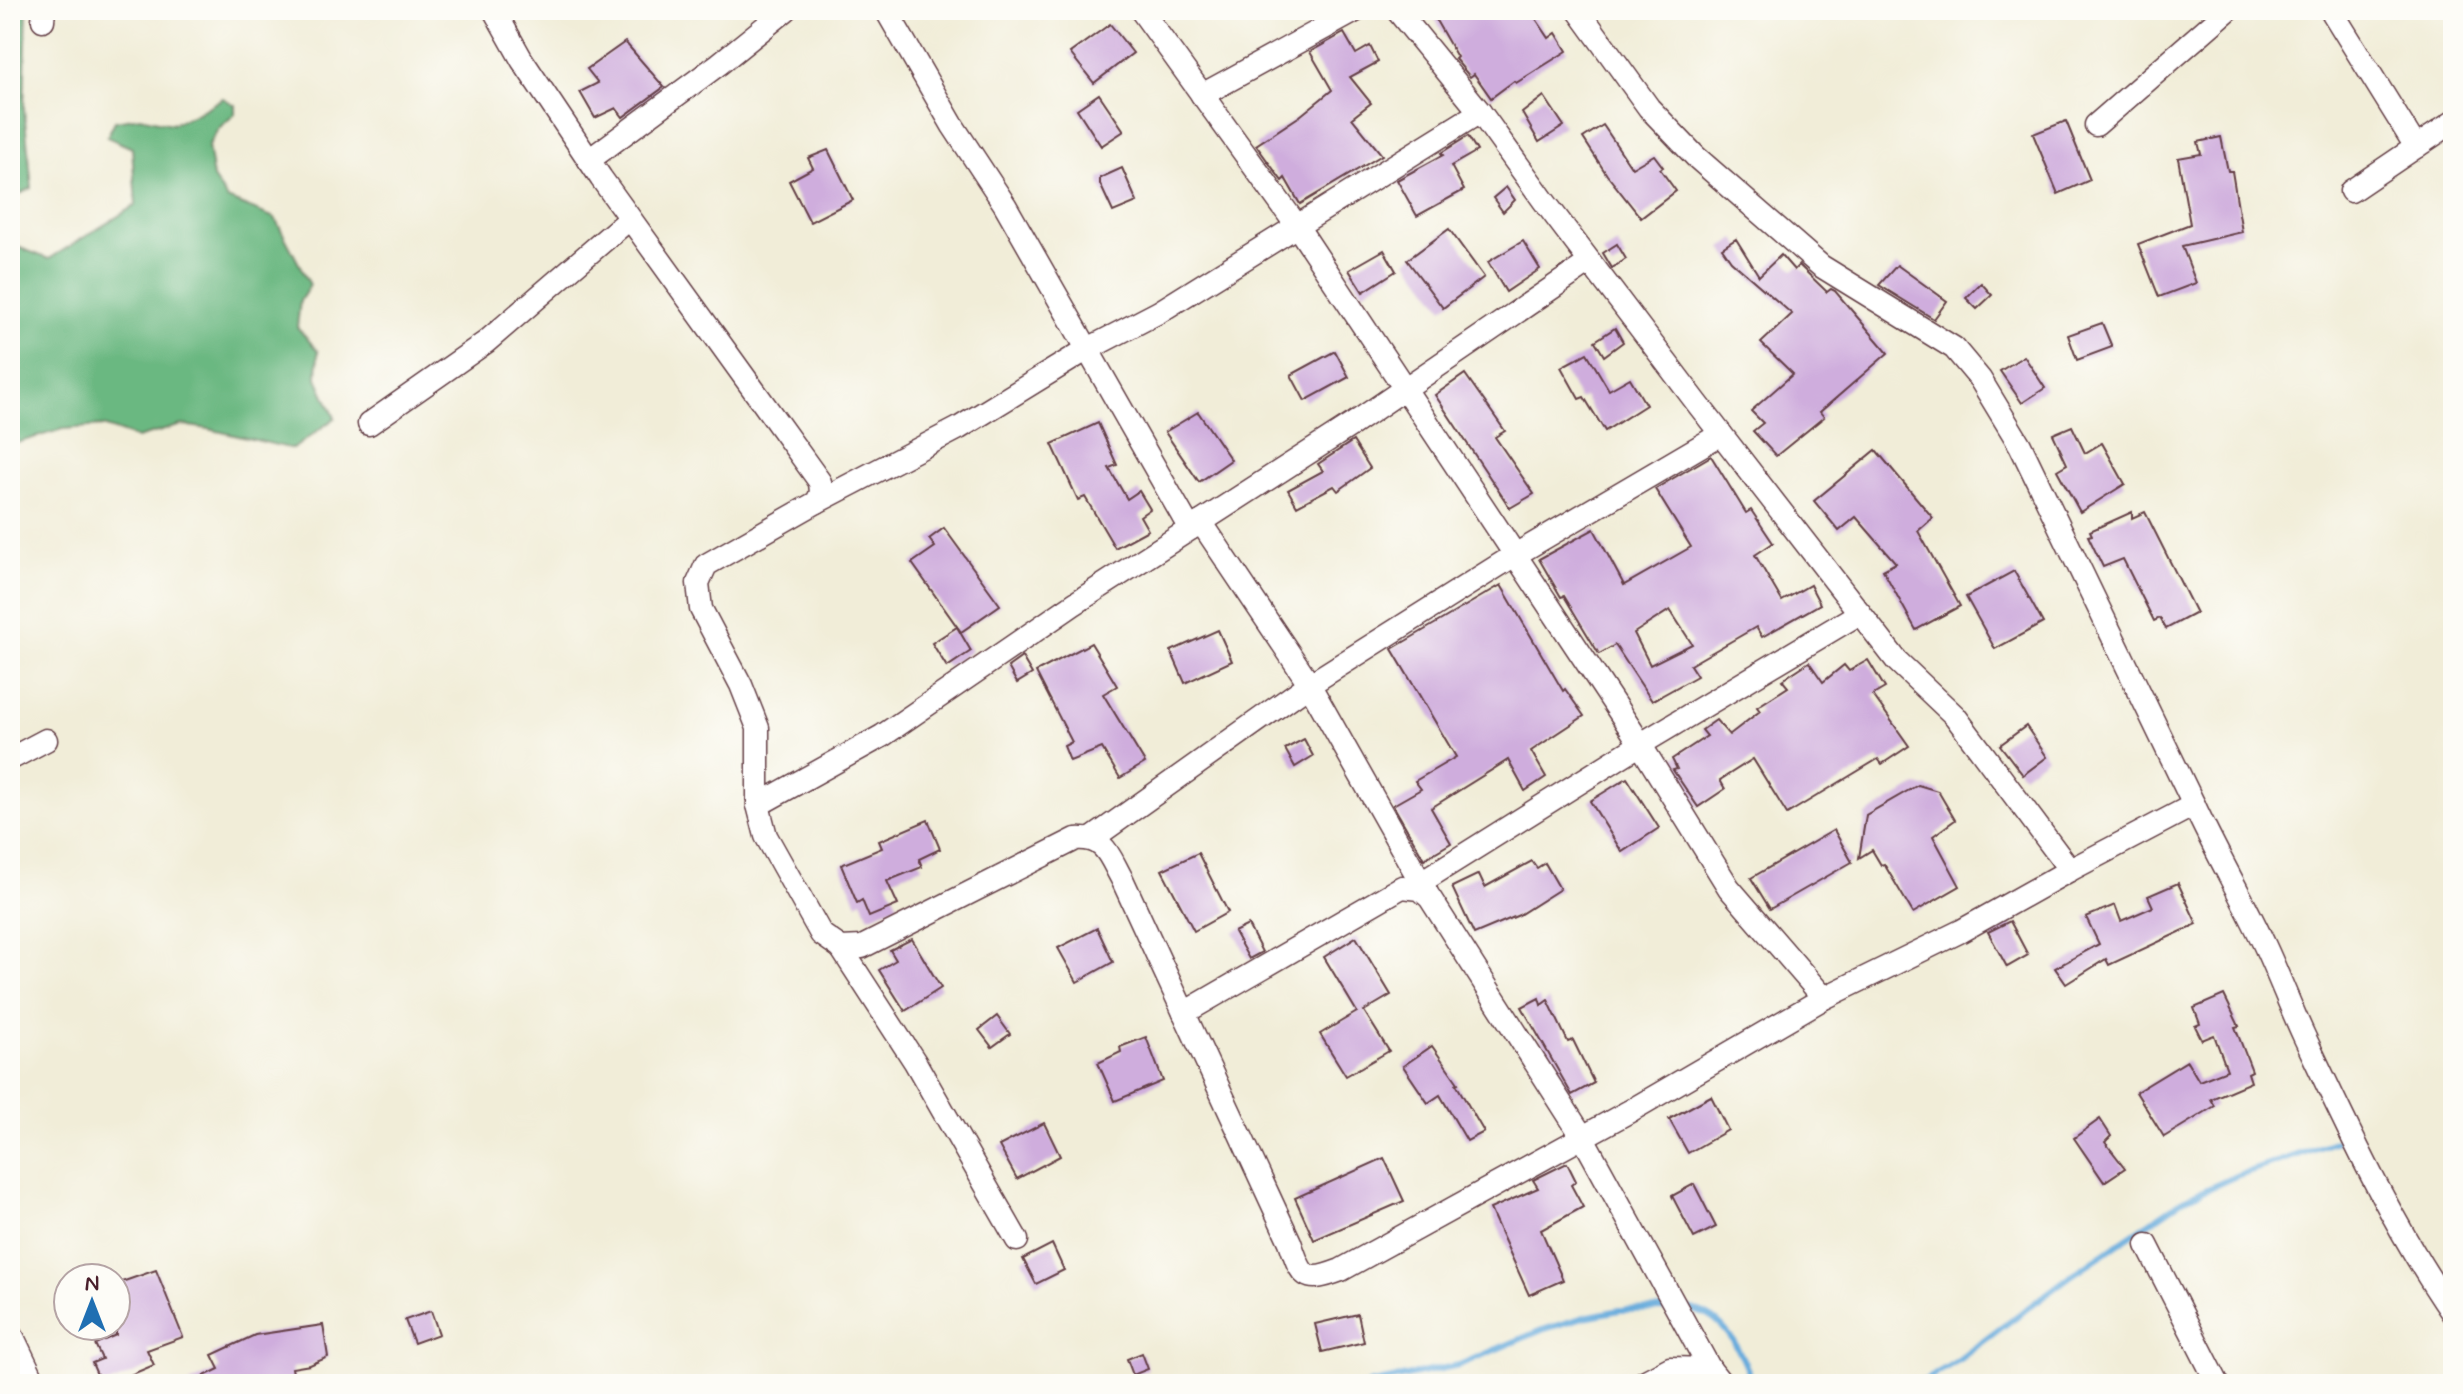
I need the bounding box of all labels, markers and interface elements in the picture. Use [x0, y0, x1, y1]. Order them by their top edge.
north arrow [52, 1262, 132, 1342]
text: N [85, 1270, 99, 1298]

